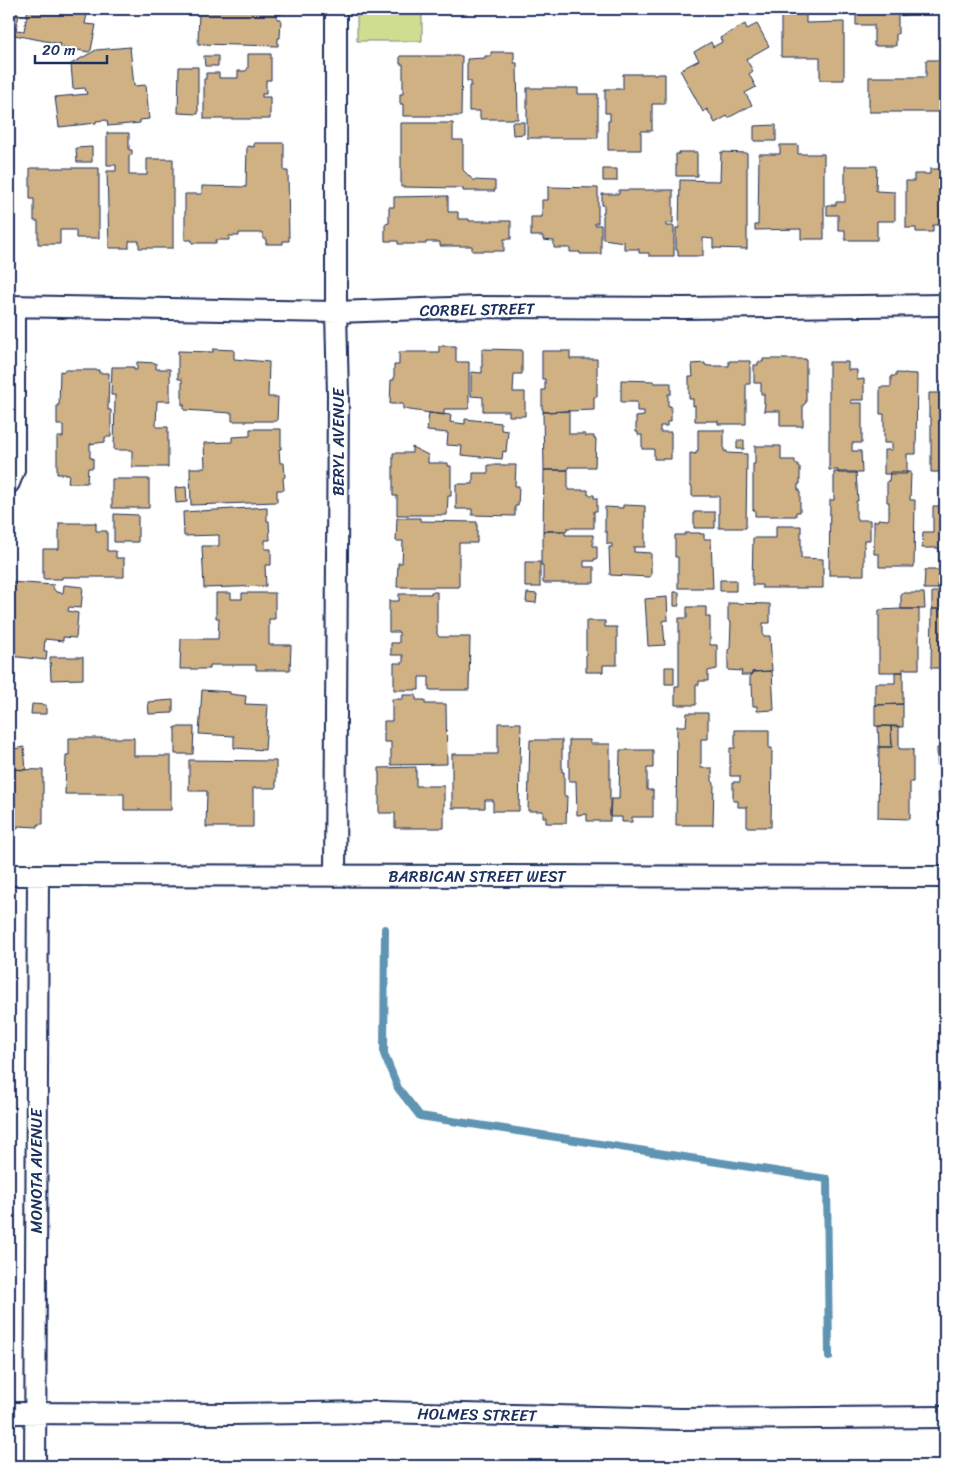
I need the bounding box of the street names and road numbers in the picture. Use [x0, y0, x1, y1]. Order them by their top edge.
street label: CORBEL STREET [419, 294, 536, 325]
street label: BERYL AVENUE [324, 387, 353, 496]
street label: BARBICAN STREET WEST [388, 862, 567, 891]
street label: MONOTA AVENUE [22, 1108, 51, 1233]
street label: HOLMES STREET [417, 1399, 538, 1430]

